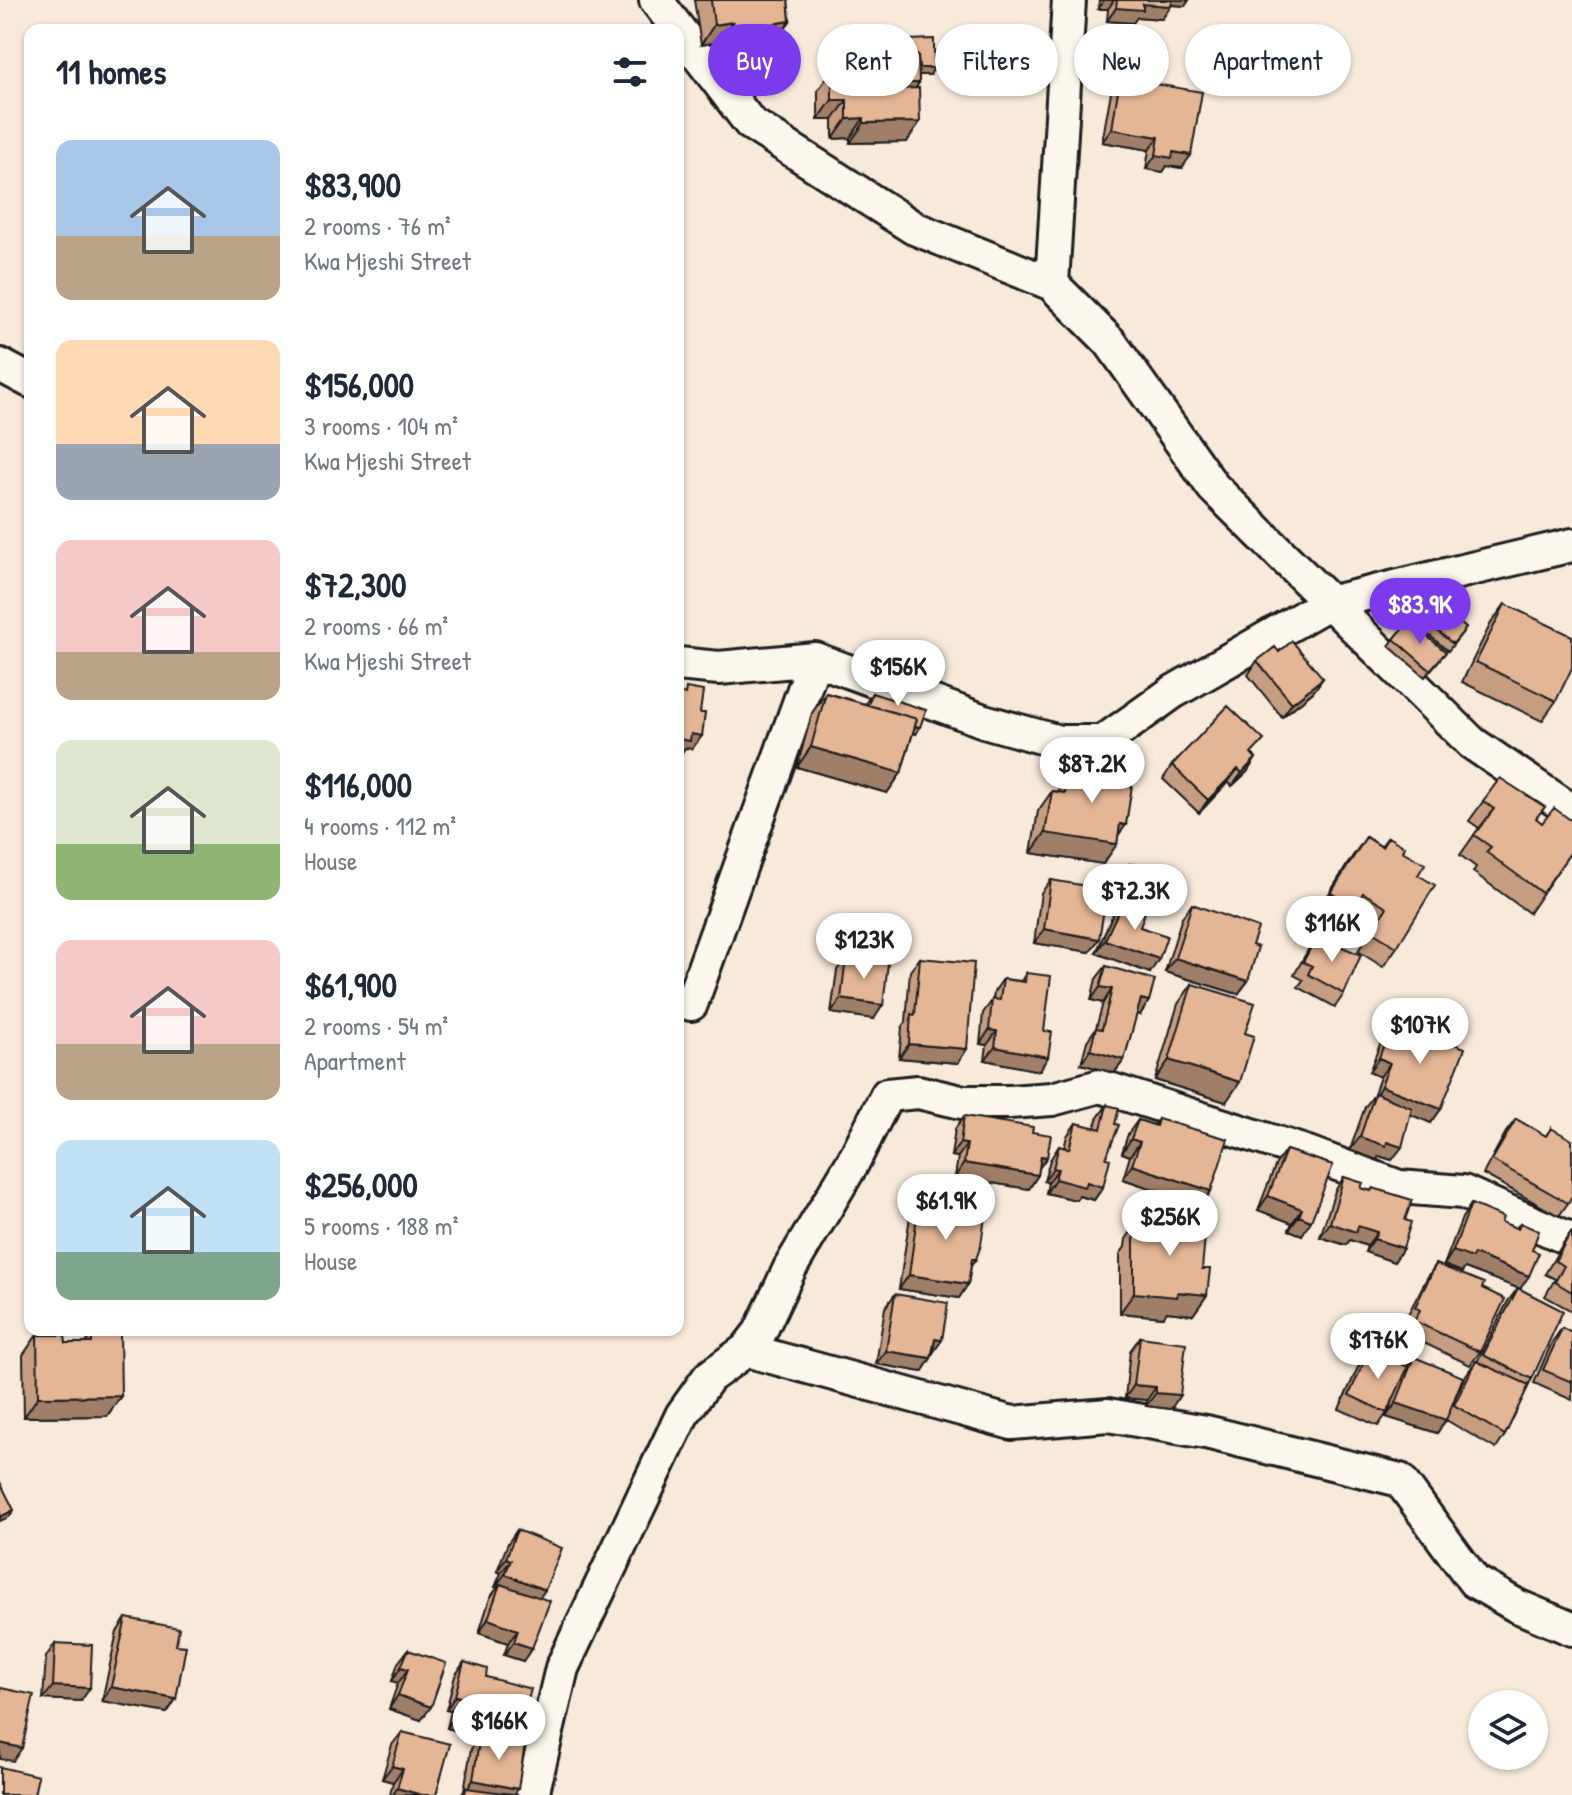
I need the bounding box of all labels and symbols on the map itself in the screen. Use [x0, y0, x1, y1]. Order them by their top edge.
pin: $83.9K [1355, 578, 1485, 646]
pin: $156K [842, 640, 954, 708]
pin: $87.2K [1027, 737, 1157, 805]
pin: $72.3K [1070, 864, 1200, 932]
pin: $116K [1276, 896, 1388, 964]
pin: $123K [808, 913, 920, 981]
pin: $107K [1364, 998, 1476, 1066]
pin: $61.9K [881, 1174, 1011, 1242]
pin: $256K [1114, 1190, 1226, 1258]
pin: $176K [1322, 1313, 1434, 1381]
pin: $166K [443, 1694, 555, 1762]

